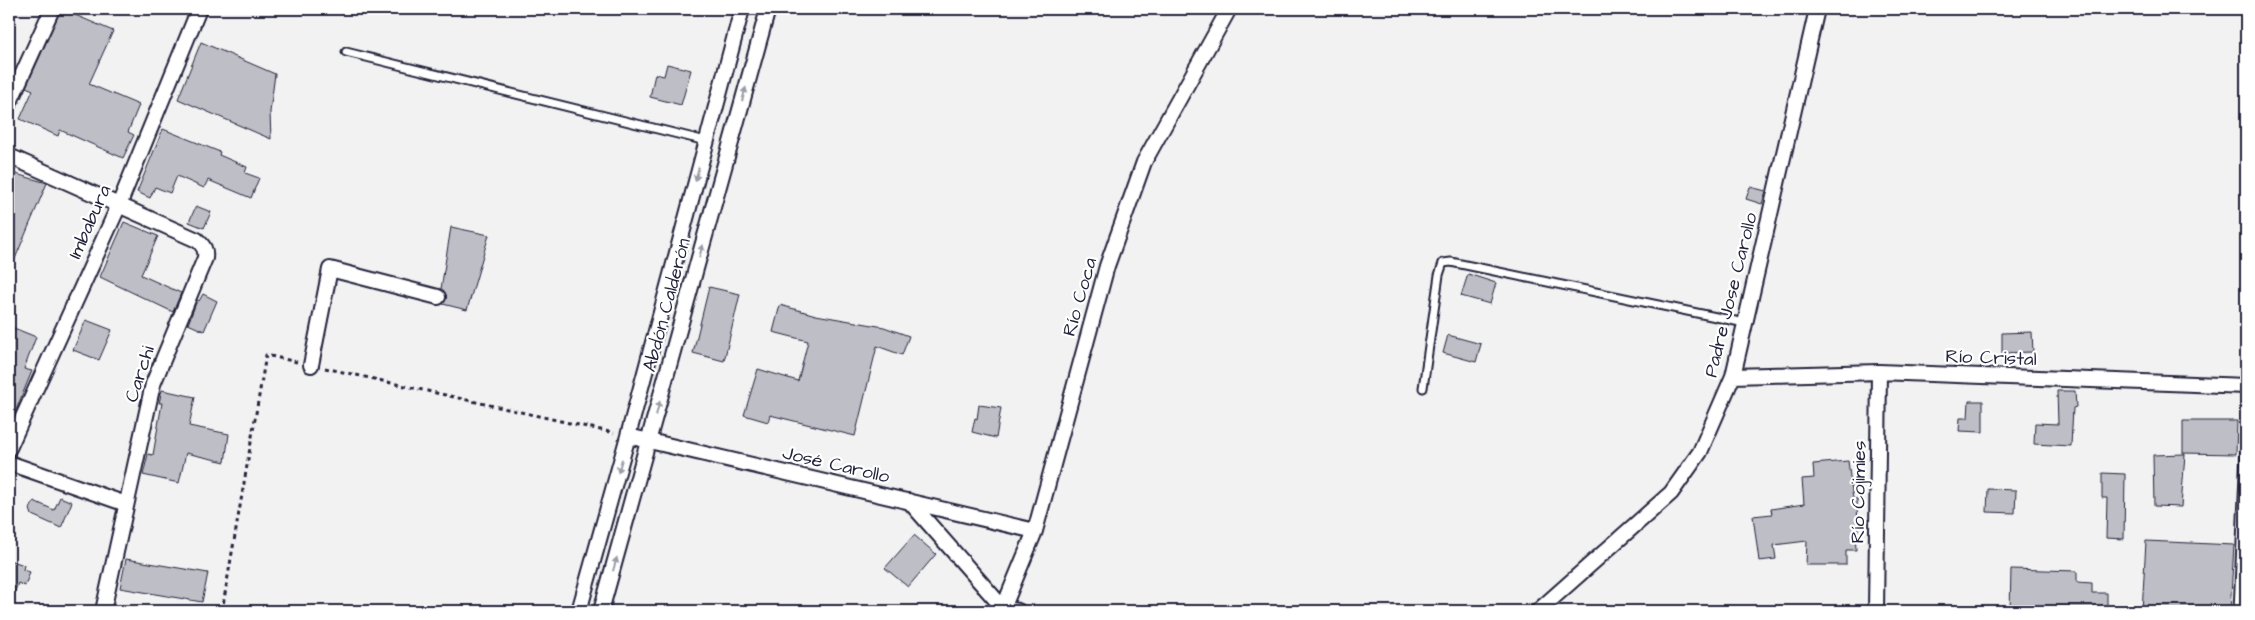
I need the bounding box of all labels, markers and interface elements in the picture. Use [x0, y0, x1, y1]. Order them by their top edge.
one-way arrow [741, 87, 749, 102]
one-way arrow [693, 167, 701, 182]
street label: Imbabura [62, 180, 118, 263]
street label: Padre Jose Carollo [1697, 209, 1765, 380]
street label: Abdón Calderón [636, 235, 698, 375]
one-way arrow [698, 244, 706, 259]
street label: Río Coca [1056, 254, 1104, 339]
street label: Carchi [118, 342, 162, 406]
street label: Río Cristal [1945, 343, 2037, 373]
one-way arrow [655, 400, 663, 415]
street label: José Carollo [780, 440, 893, 490]
street label: Río Cojimies [1845, 440, 1873, 544]
one-way arrow [615, 459, 623, 474]
one-way arrow [611, 557, 619, 572]

